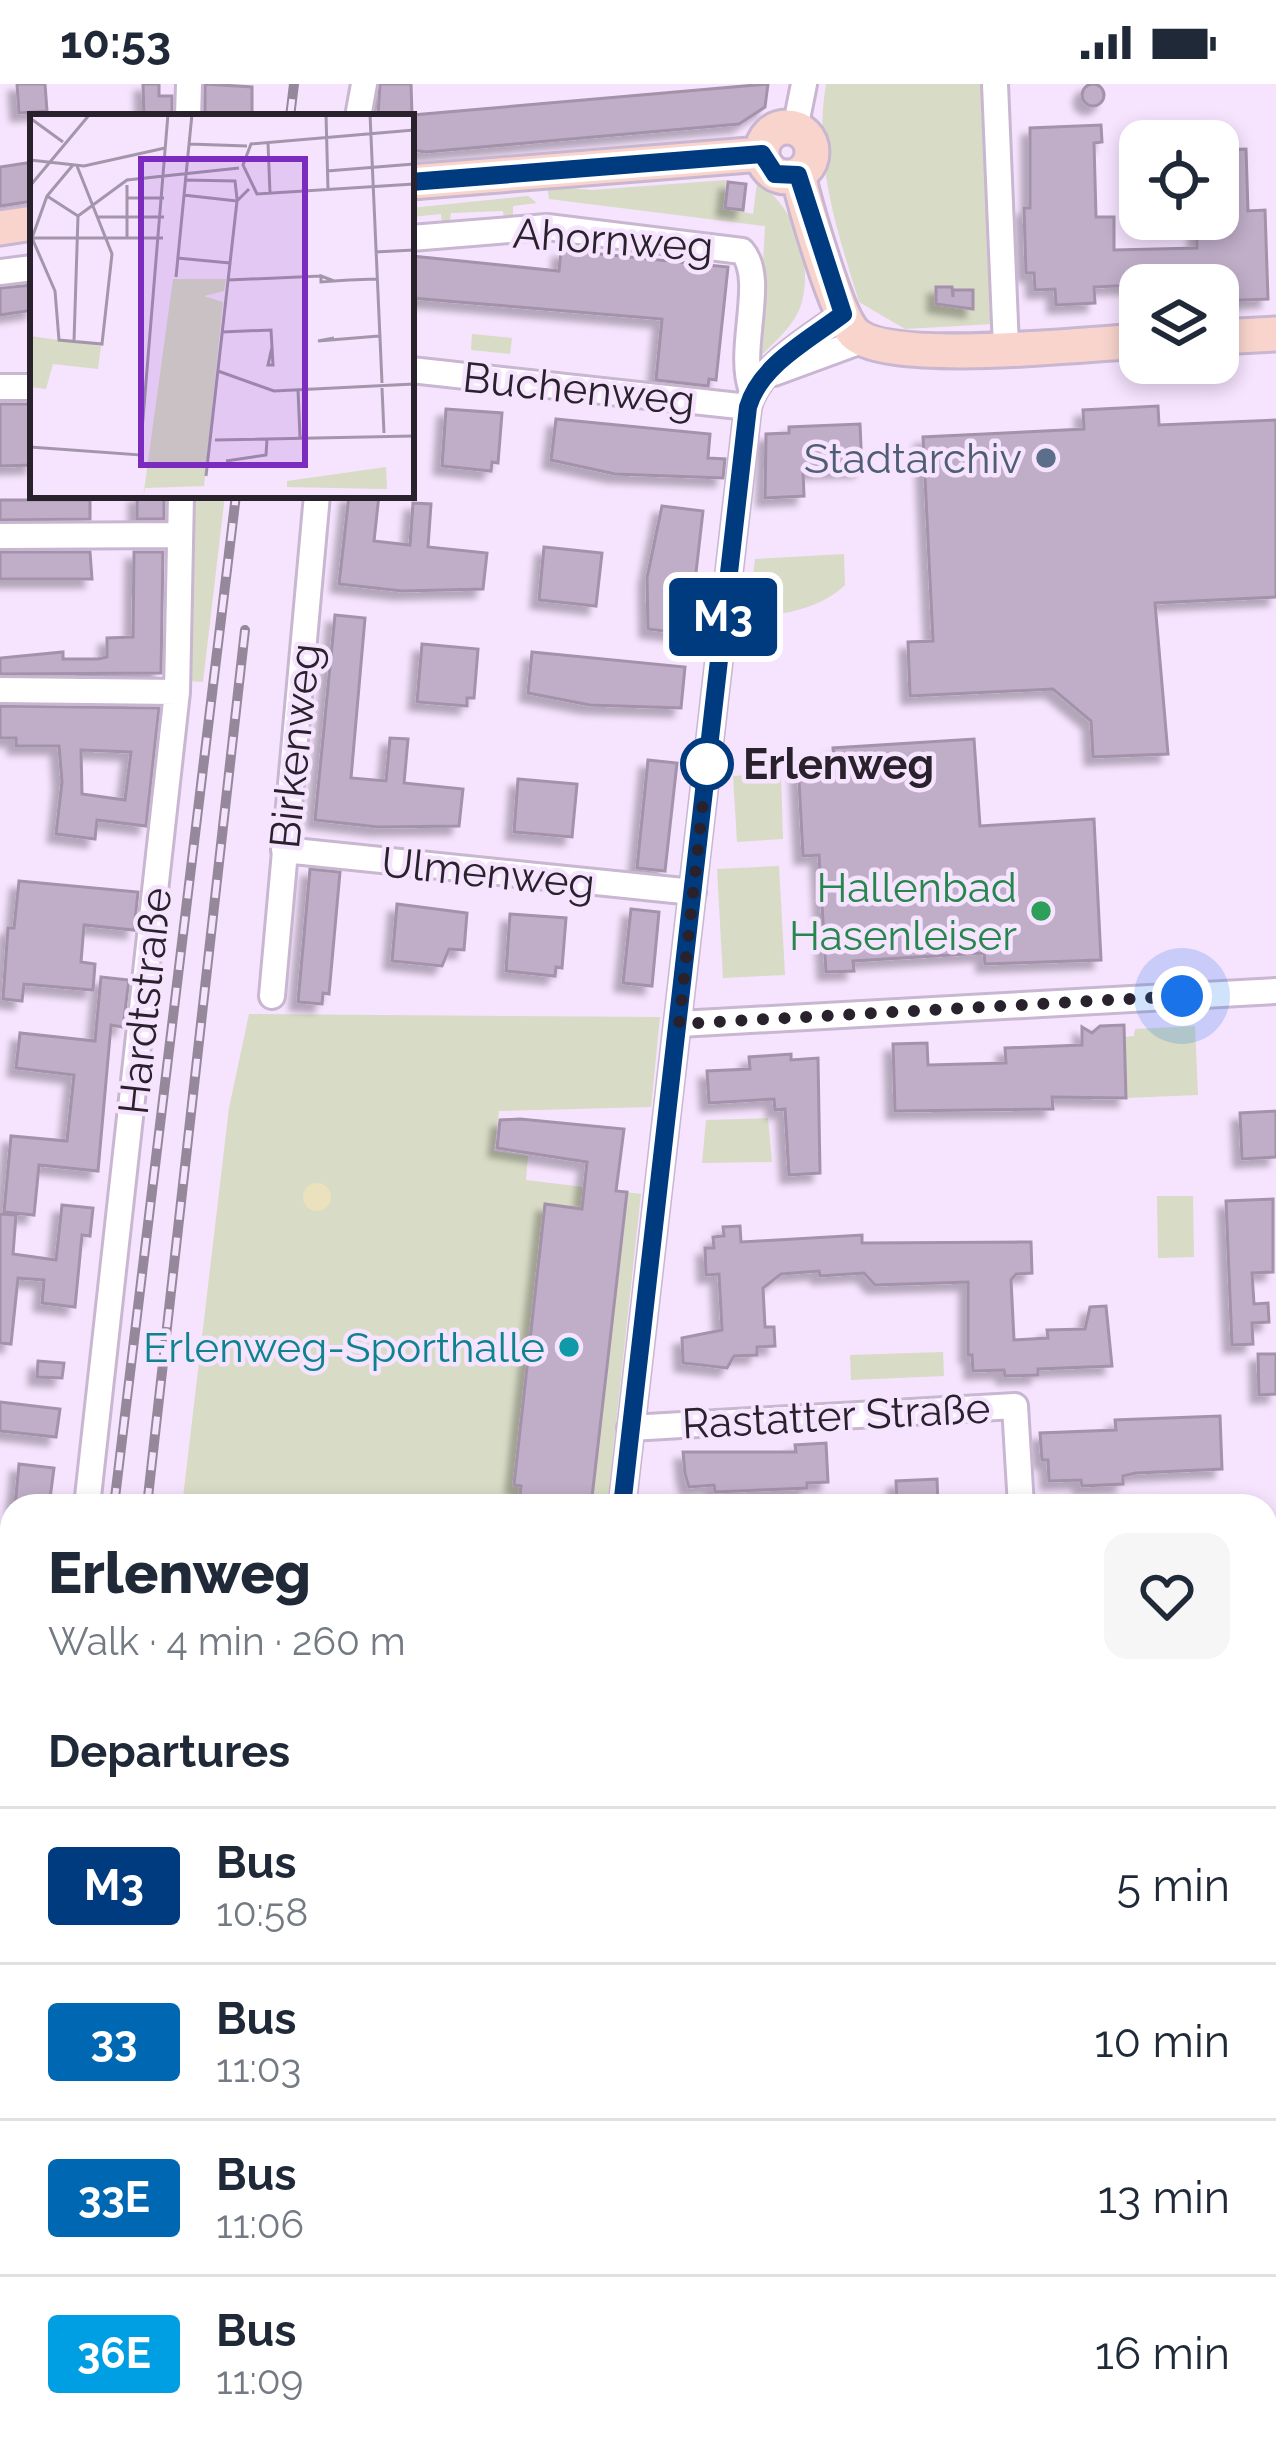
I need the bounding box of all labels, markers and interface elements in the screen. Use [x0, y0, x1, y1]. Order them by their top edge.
text: 10:53 [60, 16, 171, 69]
inset map [30, 114, 414, 498]
map controls [1119, 120, 1239, 384]
button: locate [1119, 120, 1239, 240]
street label: Ahornweg [511, 209, 715, 271]
button: layers [1119, 264, 1239, 384]
street label: Buchenweg [460, 352, 698, 426]
place label: Stadtarchiv [804, 434, 1022, 483]
marker: Stadtarchiv [1033, 445, 1059, 471]
line badge: M3 [669, 578, 777, 656]
text: M3 [693, 592, 753, 641]
street label: Birkenweg [260, 641, 330, 851]
marker: Erlenweg [682, 739, 732, 789]
place label: Erlenweg [743, 740, 934, 789]
street label: Ulmenweg [379, 837, 597, 909]
place label: Hallenbad Hasenleiser [789, 863, 1017, 960]
street label: Hardtstraße [109, 885, 181, 1117]
marker: Hallenbad Hasenleiser [1028, 898, 1054, 924]
your location [1152, 966, 1212, 1026]
place label: Erlenweg-Sporthalle [143, 1323, 545, 1372]
marker: Erlenweg-Sporthalle [556, 1334, 582, 1360]
street label: Rastatter Straße [681, 1383, 991, 1449]
button: heart [1104, 1533, 1230, 1659]
text: Erlenweg [48, 1539, 311, 1606]
text: Walk · 4 min · 260 m [48, 1618, 406, 1664]
text: Departures [48, 1725, 290, 1778]
text: Bus [216, 1836, 297, 1889]
text: 5 min [1117, 1859, 1230, 1912]
text: M3 [84, 1861, 144, 1910]
text: 10:58 [216, 1889, 308, 1935]
text: Bus [216, 1992, 297, 2045]
text: 10 min [1094, 2015, 1230, 2068]
text: 33 [91, 2017, 137, 2066]
text: 11:03 [216, 2045, 301, 2091]
text: Bus [216, 2148, 297, 2201]
text: 13 min [1098, 2171, 1230, 2224]
text: 33E [78, 2173, 150, 2222]
text: 11:06 [216, 2201, 304, 2247]
text: Bus [216, 2304, 297, 2357]
text: 16 min [1095, 2327, 1230, 2380]
text: 36E [77, 2329, 151, 2378]
text: 11:09 [216, 2357, 303, 2403]

